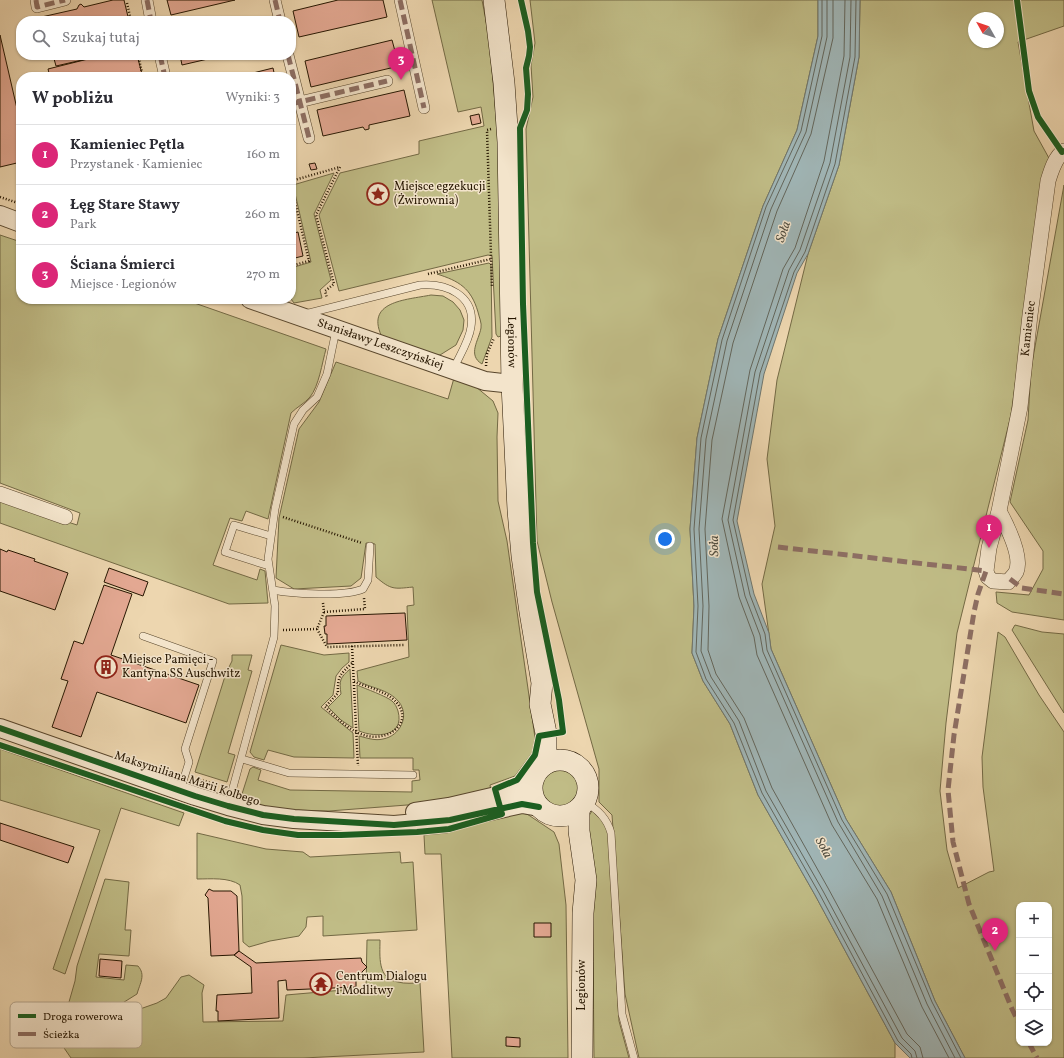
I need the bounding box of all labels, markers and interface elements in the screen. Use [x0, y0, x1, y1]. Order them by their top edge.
north arrow [968, 12, 1004, 48]
search box [16, 16, 296, 60]
icon: search [30, 27, 52, 49]
text: Szukaj tutaj [62, 28, 140, 49]
pin: 3 [388, 47, 414, 80]
text: W pobliżu [32, 87, 113, 110]
text: Wyniki: 3 [225, 89, 280, 107]
text: Kamieniec Pętla [70, 135, 185, 156]
text: 1 [42, 146, 48, 164]
text: 160 m [246, 146, 280, 164]
text: Przystanek · Kamieniec [70, 156, 202, 174]
place label: Miejsce egzekucji (Żwirownia) [394, 179, 486, 209]
place icon: Miejsce egzekucji (Żwirownia) [365, 181, 391, 207]
text: Łęg Stare Stawy [70, 195, 180, 216]
text: 2 [42, 206, 48, 224]
text: 260 m [245, 206, 280, 224]
text: Park [70, 216, 97, 234]
water label: Soła [772, 219, 796, 245]
text: Ściana Śmierci [70, 255, 175, 276]
text: 3 [42, 266, 48, 284]
text: 270 m [246, 266, 280, 284]
text: Miejsce · Legionów [70, 276, 177, 294]
street label: Kamieniec [1018, 300, 1040, 357]
street label: Stanisławy Leszczyńskiej [315, 315, 446, 374]
street label: Legionów [503, 316, 520, 369]
pin: 1 [976, 515, 1002, 548]
your location [655, 529, 675, 549]
water label: Soła [706, 535, 724, 557]
place label: Miejsce Pamięci - Kantyna SS Auschwitz [122, 652, 240, 682]
building icon: Miejsce Pamięci - Kantyna SS Auschwitz [93, 654, 119, 680]
street label: Maksymiliana Marii Kolbego [112, 748, 262, 810]
water label: Soła [810, 834, 836, 862]
map controls [1016, 902, 1052, 1046]
button: + [1016, 902, 1052, 938]
pin: 2 [982, 918, 1008, 951]
button: − [1016, 938, 1052, 974]
street label: Legionów [574, 959, 590, 1011]
place label: Centrum Dialogu i Modlitwy [336, 969, 427, 999]
temple icon: Centrum Dialogu i Modlitwy [308, 971, 334, 997]
button: locate [1016, 974, 1052, 1010]
legend [10, 1002, 142, 1048]
text: Droga rowerowa [43, 1010, 124, 1025]
button: layers [1016, 1010, 1052, 1046]
text: Ścieżka [43, 1028, 80, 1043]

